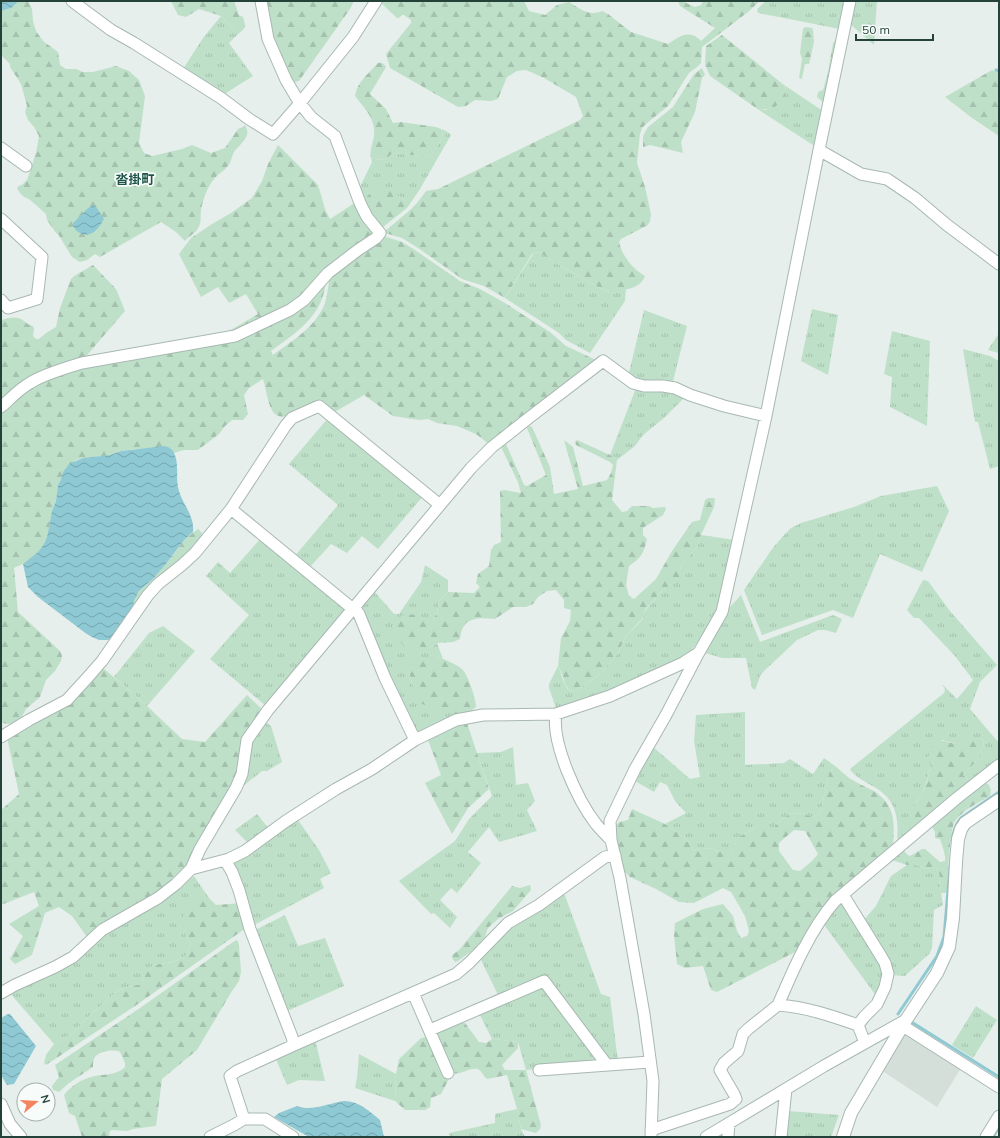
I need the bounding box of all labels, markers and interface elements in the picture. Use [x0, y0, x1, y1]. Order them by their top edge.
scale bar [856, 16, 933, 42]
text: 50 m [862, 22, 890, 37]
district label: 沓掛町 [115, 171, 155, 187]
north arrow [16, 1082, 56, 1122]
text: N [38, 1093, 53, 1105]

